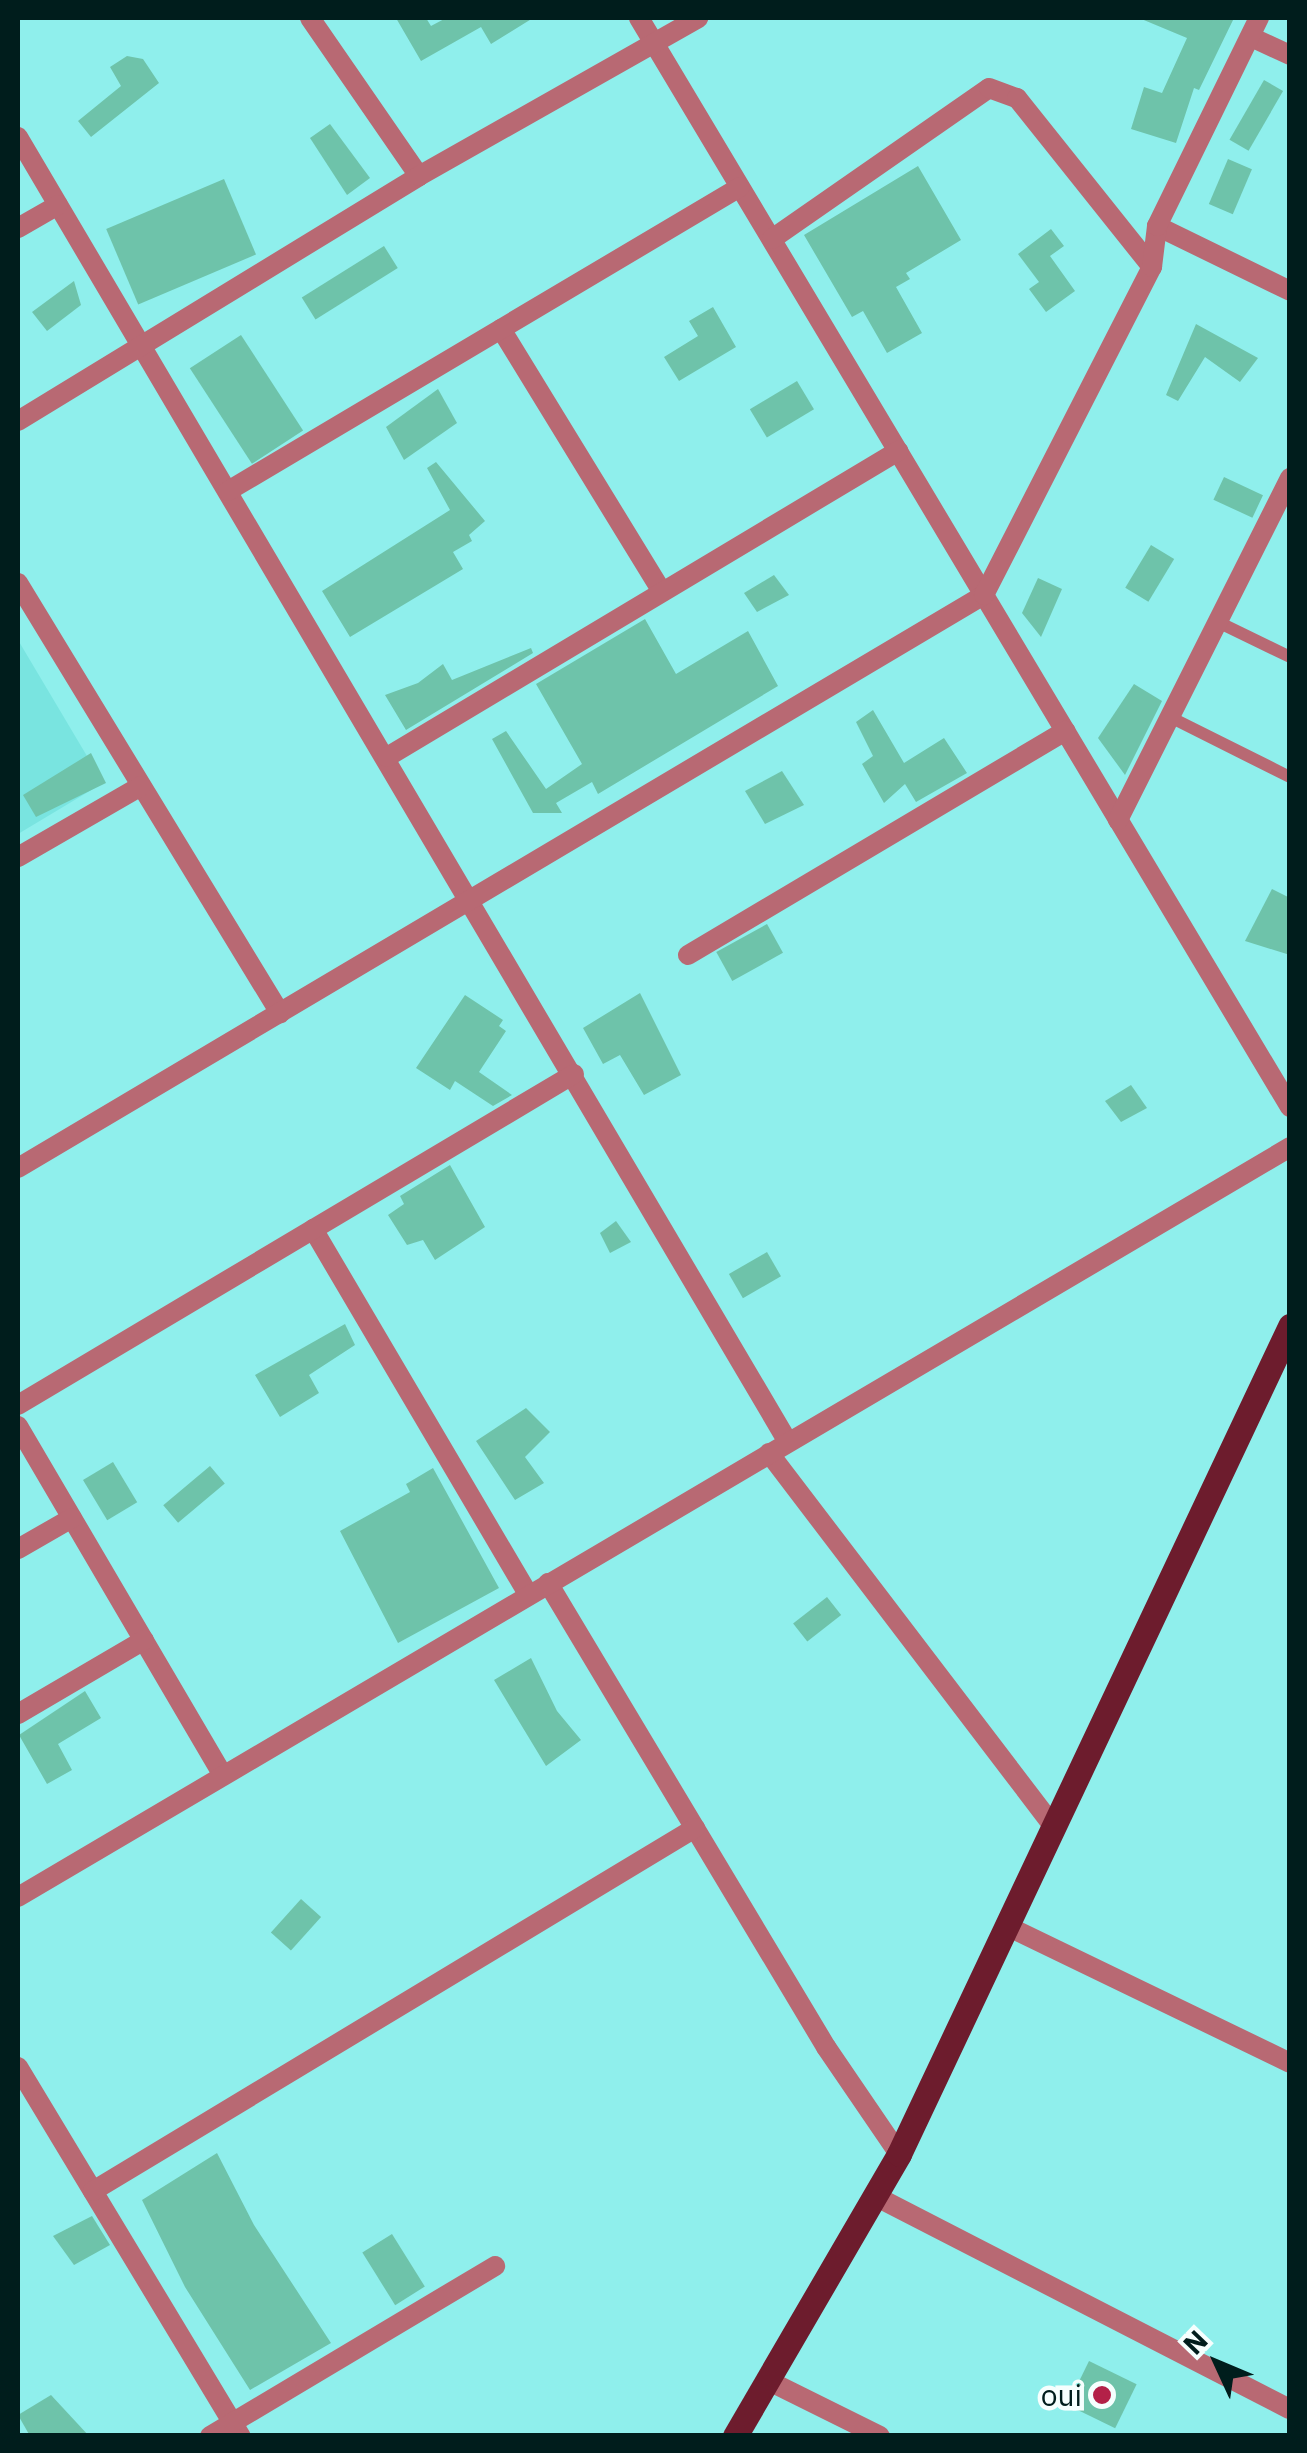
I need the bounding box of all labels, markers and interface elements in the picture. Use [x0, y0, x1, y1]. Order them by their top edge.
north arrow [1167, 2313, 1267, 2413]
text: N [1175, 2322, 1215, 2362]
place label: oui [1041, 2377, 1082, 2413]
marker: oui [1091, 2384, 1113, 2406]

